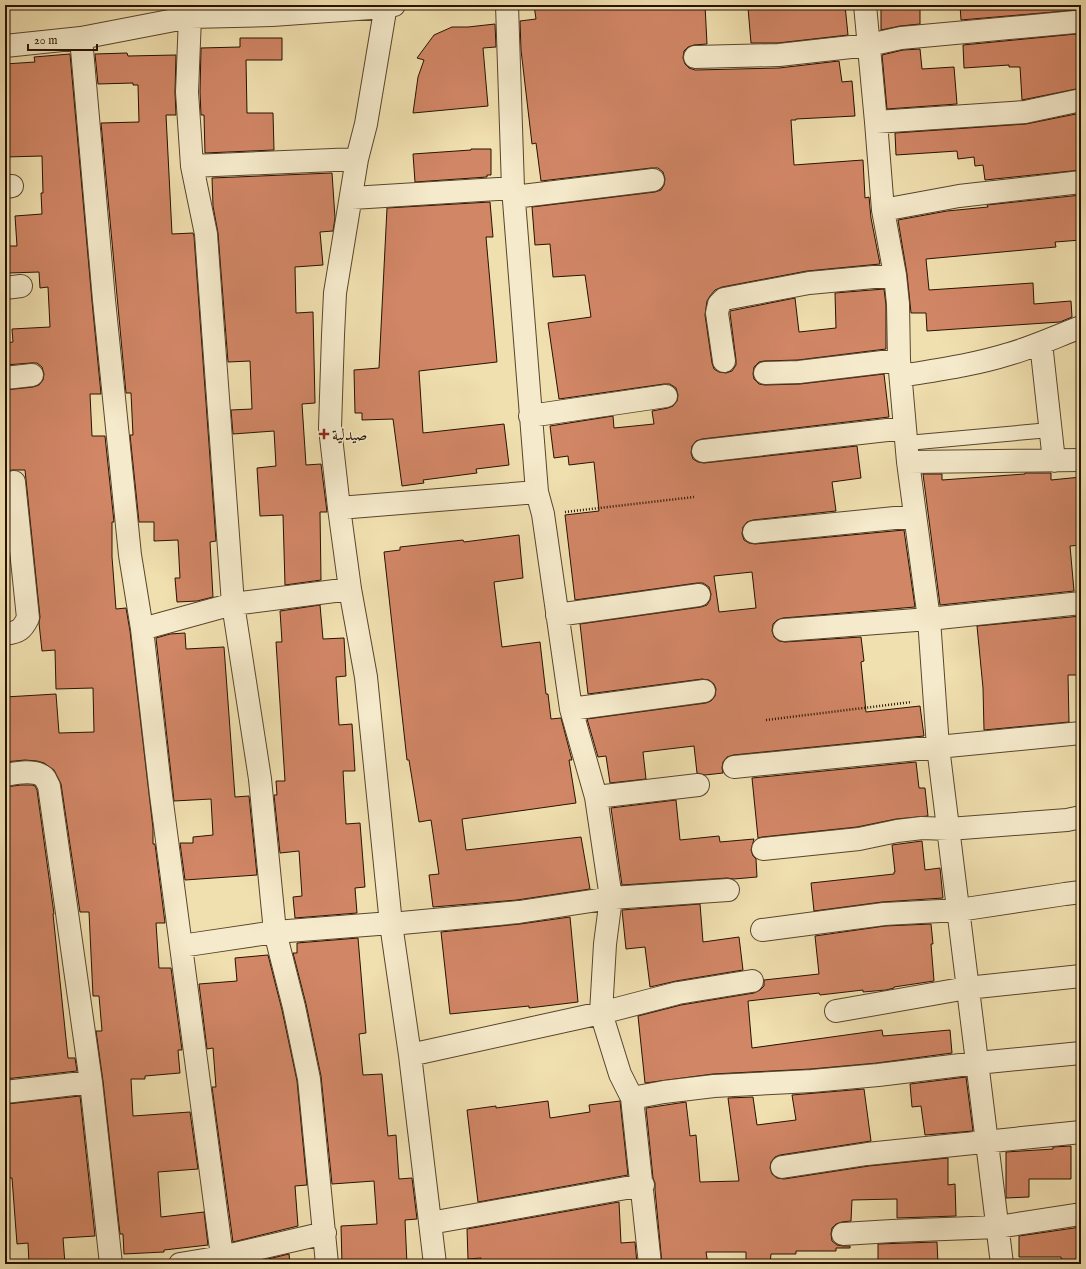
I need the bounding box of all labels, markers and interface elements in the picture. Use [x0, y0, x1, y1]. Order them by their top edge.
scale bar [28, 26, 97, 52]
text: 20 m [34, 33, 57, 48]
place label: صيدلية [332, 426, 367, 446]
marker: صيدلية [319, 429, 329, 439]

